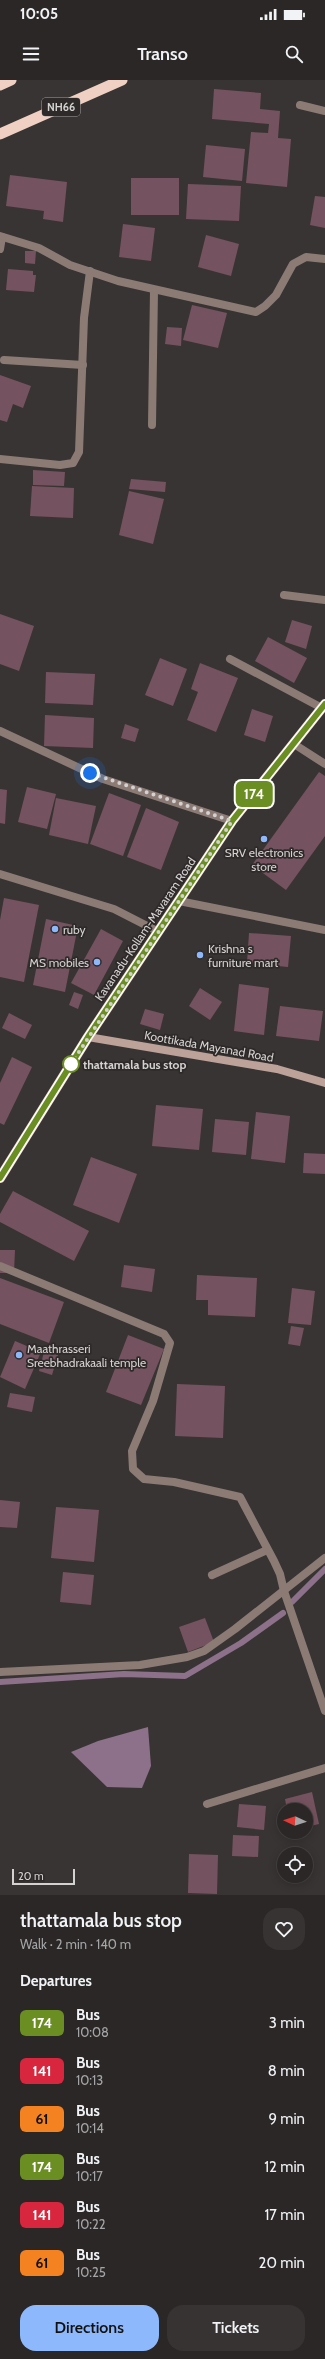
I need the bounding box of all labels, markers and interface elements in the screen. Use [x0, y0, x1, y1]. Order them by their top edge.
text: 10:05 [20, 5, 58, 23]
icon: menu [20, 43, 42, 65]
text: Transo [137, 43, 188, 65]
icon: search [283, 43, 305, 65]
road number: NH66 [42, 98, 80, 116]
your location [80, 763, 100, 783]
line badge: 174 [231, 781, 277, 807]
text: 174 [244, 785, 264, 803]
marker: SRV electronics store [259, 834, 269, 844]
place label: SRV electronics store [225, 845, 303, 874]
street label: Kavanadu-Kollam-Mavaram Road [91, 854, 199, 1004]
place label: ruby [63, 922, 86, 937]
marker: ruby [50, 924, 60, 934]
place label: Krishna s furniture mart [208, 941, 278, 970]
marker: Krishna s furniture mart [195, 950, 205, 960]
place label: MS mobiles [29, 955, 89, 970]
marker: MS mobiles [92, 957, 102, 967]
street label: Koottikada Mayanad Road [143, 1027, 275, 1065]
marker: thattamala bus stop [62, 1055, 80, 1073]
place label: thattamala bus stop [83, 1057, 186, 1072]
place label: Maathrasseri Sreebhadrakaali temple [27, 1341, 146, 1370]
marker: Maathrasseri Sreebhadrakaali temple [14, 1350, 24, 1360]
north arrow [277, 1803, 313, 1839]
map controls [277, 1803, 313, 1883]
button: locate [277, 1847, 313, 1883]
scale bar [12, 1867, 75, 1886]
text: 20 m [18, 1869, 44, 1883]
button: heart [263, 1908, 305, 1950]
text: thattamala bus stop [20, 1909, 182, 1932]
text: Walk · 2 min · 140 m [20, 1936, 131, 1952]
text: Departures [20, 1972, 92, 1990]
text: Bus [76, 2006, 100, 2024]
text: 174 [32, 2014, 52, 2032]
text: 3 min [269, 2014, 305, 2032]
text: 10:08 [76, 2024, 109, 2040]
text: Bus [76, 2054, 100, 2072]
text: 141 [33, 2062, 51, 2080]
text: 8 min [268, 2062, 305, 2080]
text: 10:13 [76, 2072, 103, 2088]
text: Bus [76, 2102, 100, 2120]
text: 61 [35, 2110, 49, 2128]
text: 9 min [268, 2110, 305, 2128]
text: 10:14 [76, 2120, 104, 2136]
text: Bus [76, 2150, 100, 2168]
text: 174 [32, 2158, 52, 2176]
text: 12 min [264, 2158, 305, 2176]
text: 10:17 [76, 2168, 103, 2184]
text: Bus [76, 2198, 100, 2216]
text: 141 [33, 2206, 51, 2224]
text: 17 min [264, 2206, 305, 2224]
text: 10:22 [76, 2216, 106, 2232]
text: Bus [76, 2246, 100, 2264]
text: 61 [35, 2254, 49, 2272]
text: 20 min [259, 2254, 305, 2272]
text: 10:25 [76, 2264, 106, 2280]
button: Directions [20, 2305, 159, 2351]
button: Tickets [167, 2305, 305, 2351]

